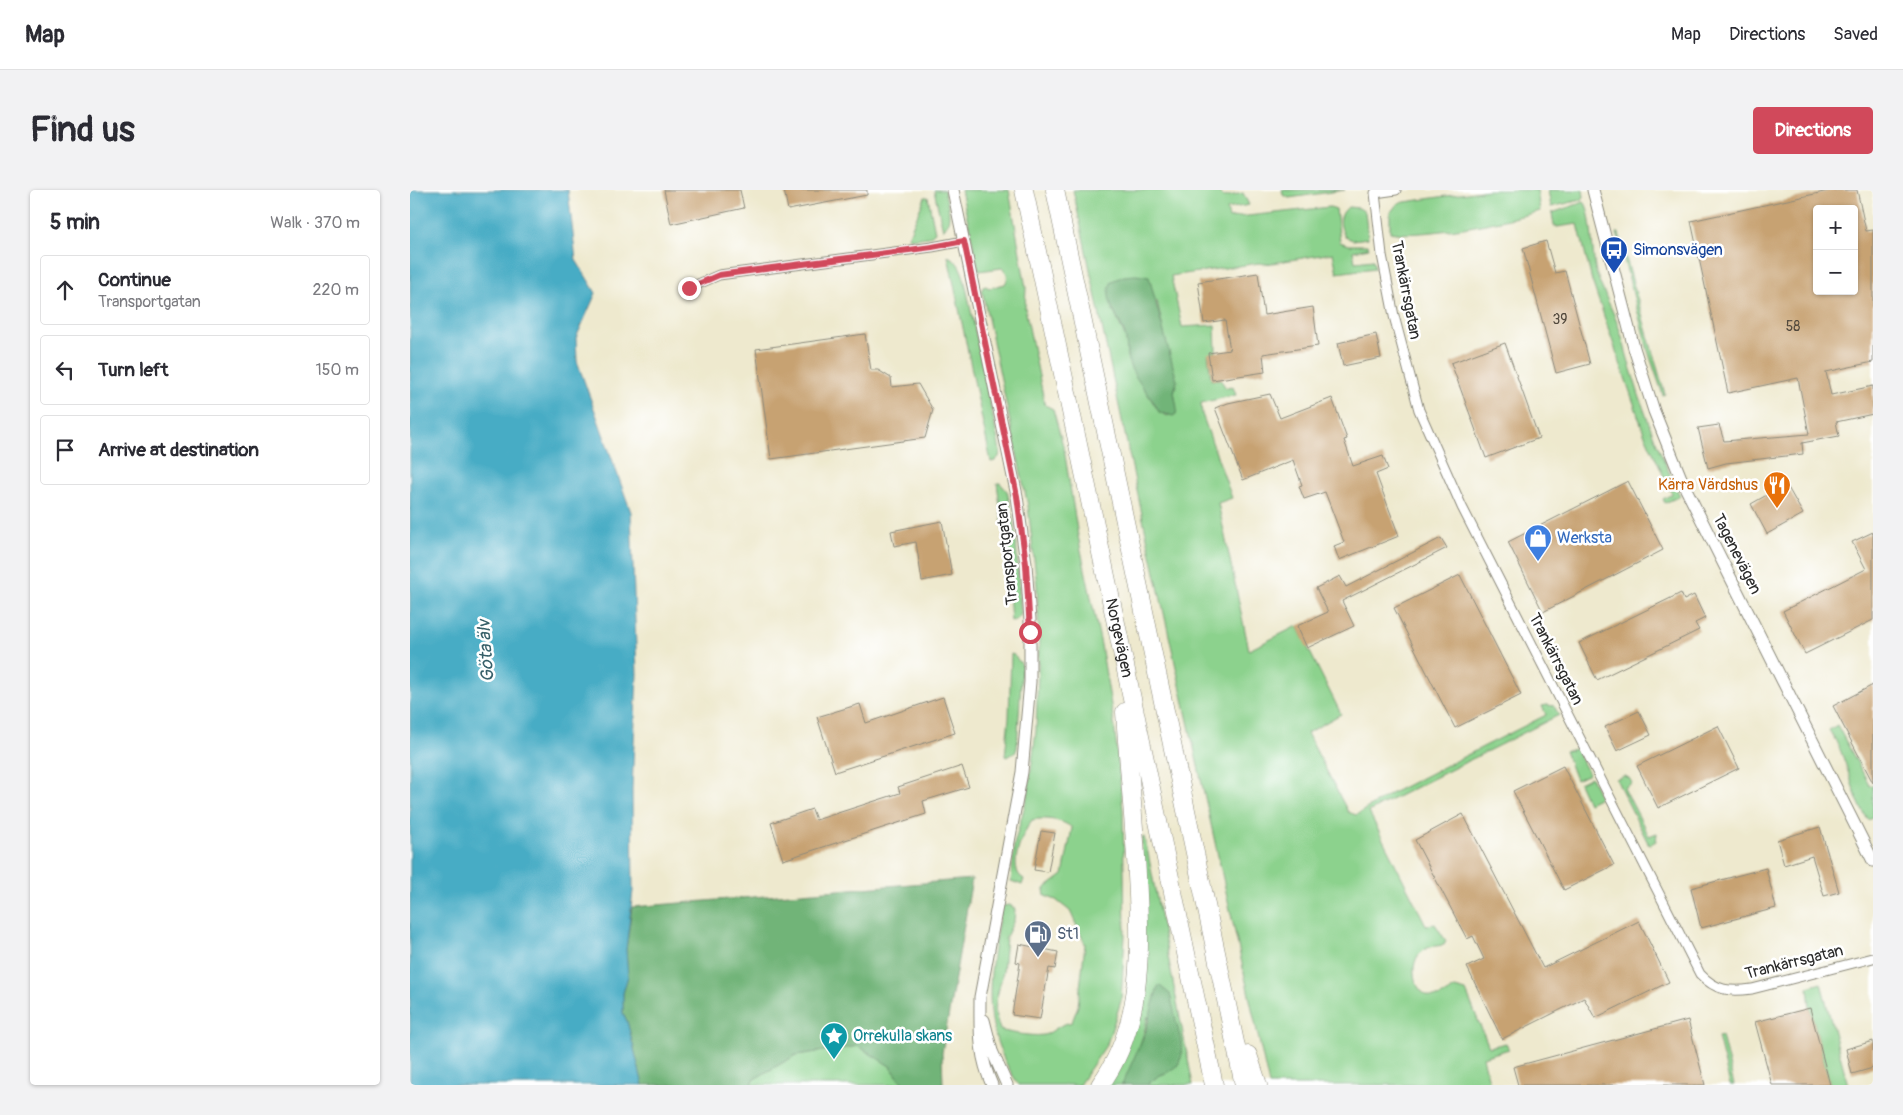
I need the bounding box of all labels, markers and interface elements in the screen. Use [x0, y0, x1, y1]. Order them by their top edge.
text: Map [25, 20, 65, 49]
text: Map [1671, 23, 1701, 46]
text: Directions [1729, 23, 1805, 46]
text: Saved [1833, 23, 1878, 46]
button: Directions [1753, 107, 1873, 154]
text: Find us [30, 108, 135, 152]
map controls [1813, 205, 1858, 295]
button: + [1813, 205, 1858, 250]
text: 5 min [50, 209, 100, 236]
text: Walk · 370 m [270, 213, 360, 233]
bus stop icon: Simonsvägen [1599, 235, 1629, 274]
street label: Trankärrsgatan [1387, 239, 1425, 341]
place label: Simonsvägen [1633, 240, 1723, 260]
button: − [1813, 250, 1858, 295]
text: Continue [98, 268, 171, 292]
icon: ahead [51, 276, 79, 304]
route end [678, 277, 701, 300]
text: 220 m [313, 280, 359, 300]
text: Transportgatan [98, 292, 201, 312]
house number: 39 [1552, 311, 1568, 328]
house number: 58 [1786, 318, 1800, 335]
icon: left [51, 356, 79, 384]
text: Turn left [98, 358, 168, 382]
text: 150 m [315, 360, 359, 380]
icon: arrive [51, 436, 79, 464]
text: Arrive at destination [98, 438, 259, 462]
restaurant icon: Kärra Värdshus [1762, 470, 1792, 509]
place label: Kärra Värdshus [1658, 475, 1758, 495]
street label: Transportgatan [992, 502, 1022, 606]
street label: Tagenevägen [1708, 511, 1766, 597]
shop icon: Werksta [1523, 523, 1553, 562]
place label: Werksta [1557, 528, 1612, 548]
street label: Norgevägen [1101, 597, 1137, 680]
street label: Trankärrsgatan [1524, 610, 1588, 708]
water label: Göta älv [472, 617, 500, 683]
route start [1019, 621, 1042, 644]
fuel station icon: St1 [1023, 919, 1053, 958]
place label: St1 [1057, 924, 1079, 944]
street label: Trankärrsgatan [1743, 940, 1845, 984]
place icon: Orrekulla skans [819, 1021, 849, 1060]
place label: Orrekulla skans [853, 1026, 952, 1046]

